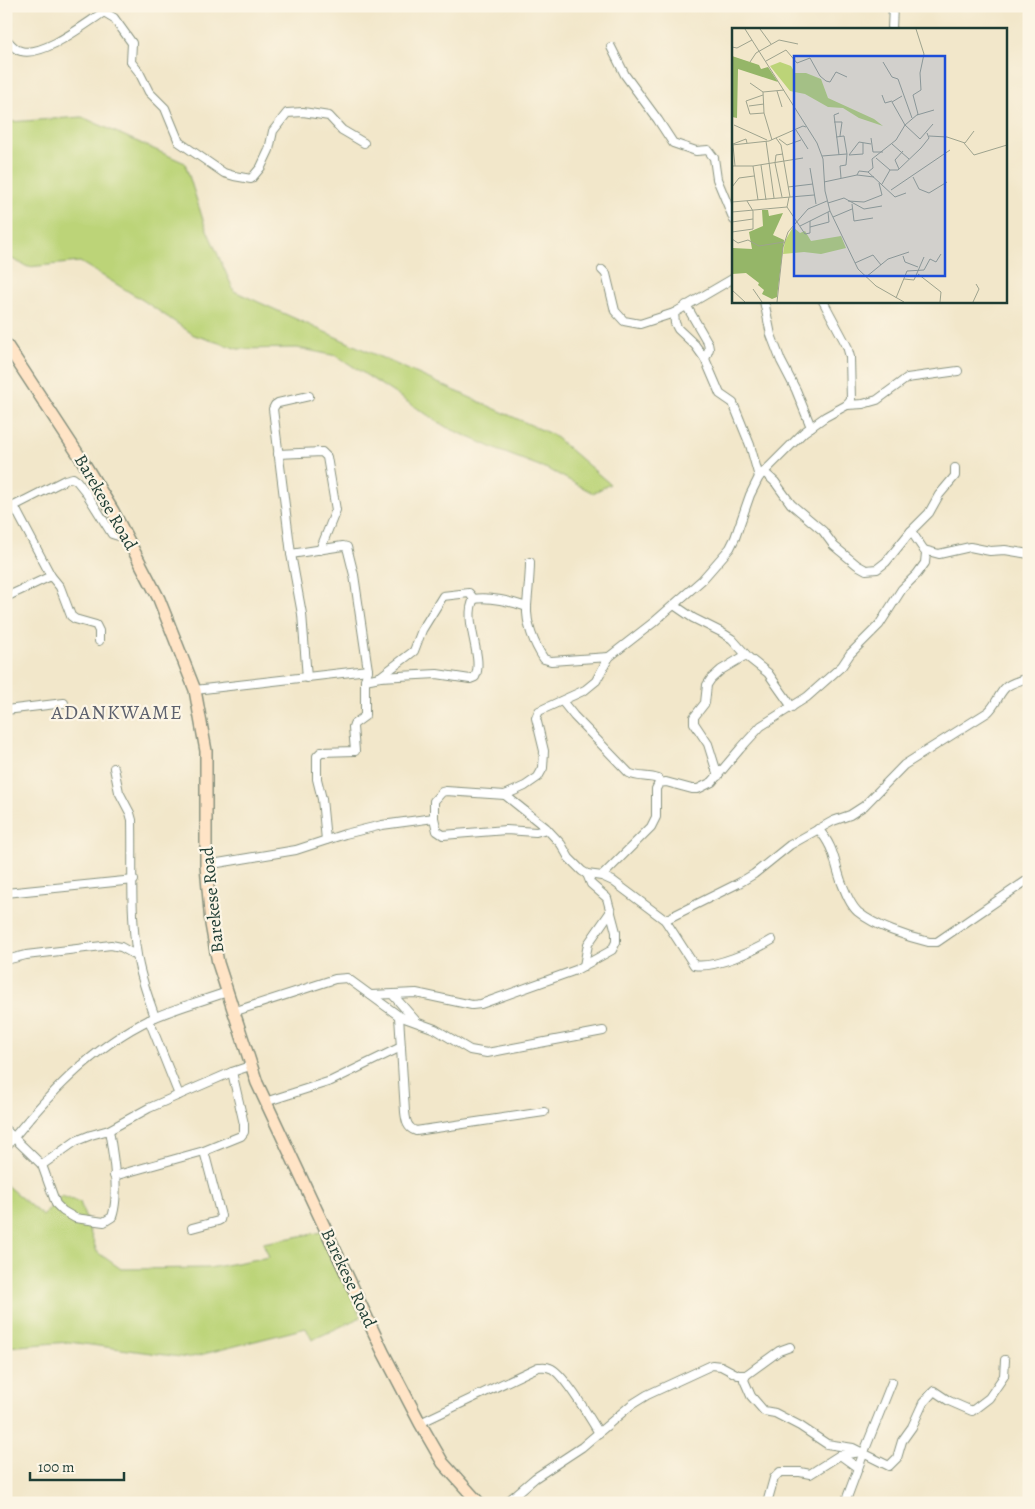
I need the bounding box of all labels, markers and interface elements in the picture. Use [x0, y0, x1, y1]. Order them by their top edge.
inset map [732, 28, 1008, 302]
street label: Barekese Road [69, 450, 143, 555]
district label: ADANKWAME [50, 699, 183, 726]
street label: Barekese Road [194, 845, 230, 954]
street label: Barekese Road [316, 1224, 383, 1332]
scale bar [30, 1449, 124, 1481]
text: 100 m [38, 1457, 75, 1477]

